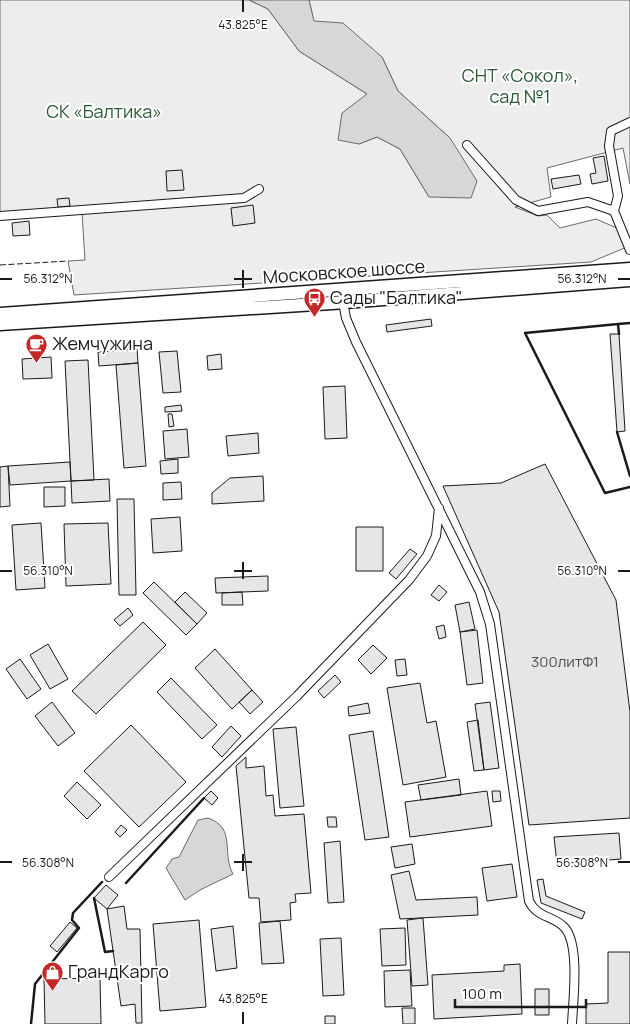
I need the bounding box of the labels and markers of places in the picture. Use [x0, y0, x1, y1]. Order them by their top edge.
place label: Сады "Балтика" [330, 285, 463, 309]
bus stop icon: Сады "Балтика" [302, 286, 326, 317]
place label: Жемчужина [52, 331, 153, 355]
cafe icon: Жемчужина [24, 332, 48, 363]
place label: ГрандКарго [68, 959, 169, 983]
shop icon: ГрандКарго [40, 960, 64, 991]

